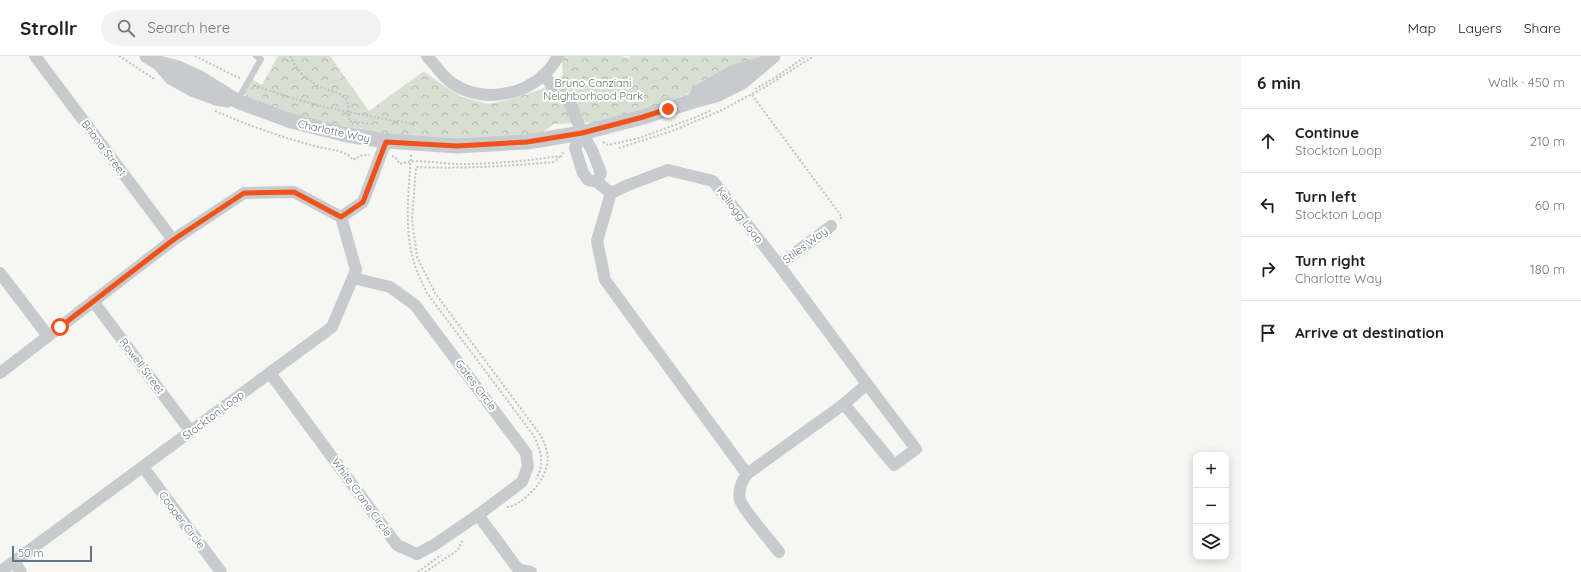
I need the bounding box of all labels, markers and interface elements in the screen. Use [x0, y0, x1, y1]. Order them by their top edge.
search box [101, 10, 381, 46]
text: Strollr [20, 16, 77, 40]
icon: search [115, 17, 137, 39]
text: Search here [147, 18, 230, 37]
text: Map [1407, 19, 1436, 37]
text: Layers [1458, 19, 1502, 37]
text: Share [1524, 19, 1561, 37]
text: 6 min [1257, 72, 1301, 93]
text: Walk · 450 m [1488, 74, 1565, 90]
park label: Bruno Canziani Neighborhood Park [543, 76, 643, 103]
route end [659, 100, 677, 118]
street label: Briana Street [78, 117, 130, 179]
street label: Charlotte Way [297, 117, 371, 145]
text: Continue [1295, 123, 1359, 142]
icon: ahead [1257, 130, 1279, 152]
text: 210 m [1530, 133, 1565, 149]
text: Stockton Loop [1295, 142, 1382, 158]
street label: Kellogg Loop [714, 184, 767, 246]
text: Turn left [1295, 187, 1357, 206]
icon: left [1257, 194, 1279, 216]
text: 60 m [1535, 197, 1565, 213]
text: Stockton Loop [1295, 206, 1382, 222]
street label: Stiles Way [780, 224, 830, 266]
text: Turn right [1295, 251, 1366, 270]
icon: right [1257, 258, 1279, 280]
text: 180 m [1530, 261, 1565, 277]
text: Charlotte Way [1295, 270, 1382, 286]
route start [51, 318, 69, 336]
icon: arrive [1257, 322, 1279, 344]
text: Arrive at destination [1295, 323, 1444, 342]
street label: Rowell Street [116, 335, 168, 397]
street label: Gates Circle [452, 357, 500, 413]
street label: Stockton Loop [179, 387, 247, 443]
map controls [1193, 452, 1229, 560]
button: + [1193, 452, 1229, 488]
street label: White Crane Circle [329, 455, 395, 539]
street label: Cooper Circle [156, 488, 208, 552]
button: − [1193, 488, 1229, 524]
button: layers [1193, 524, 1229, 560]
scale bar [12, 544, 92, 563]
text: 50 m [18, 546, 44, 560]

